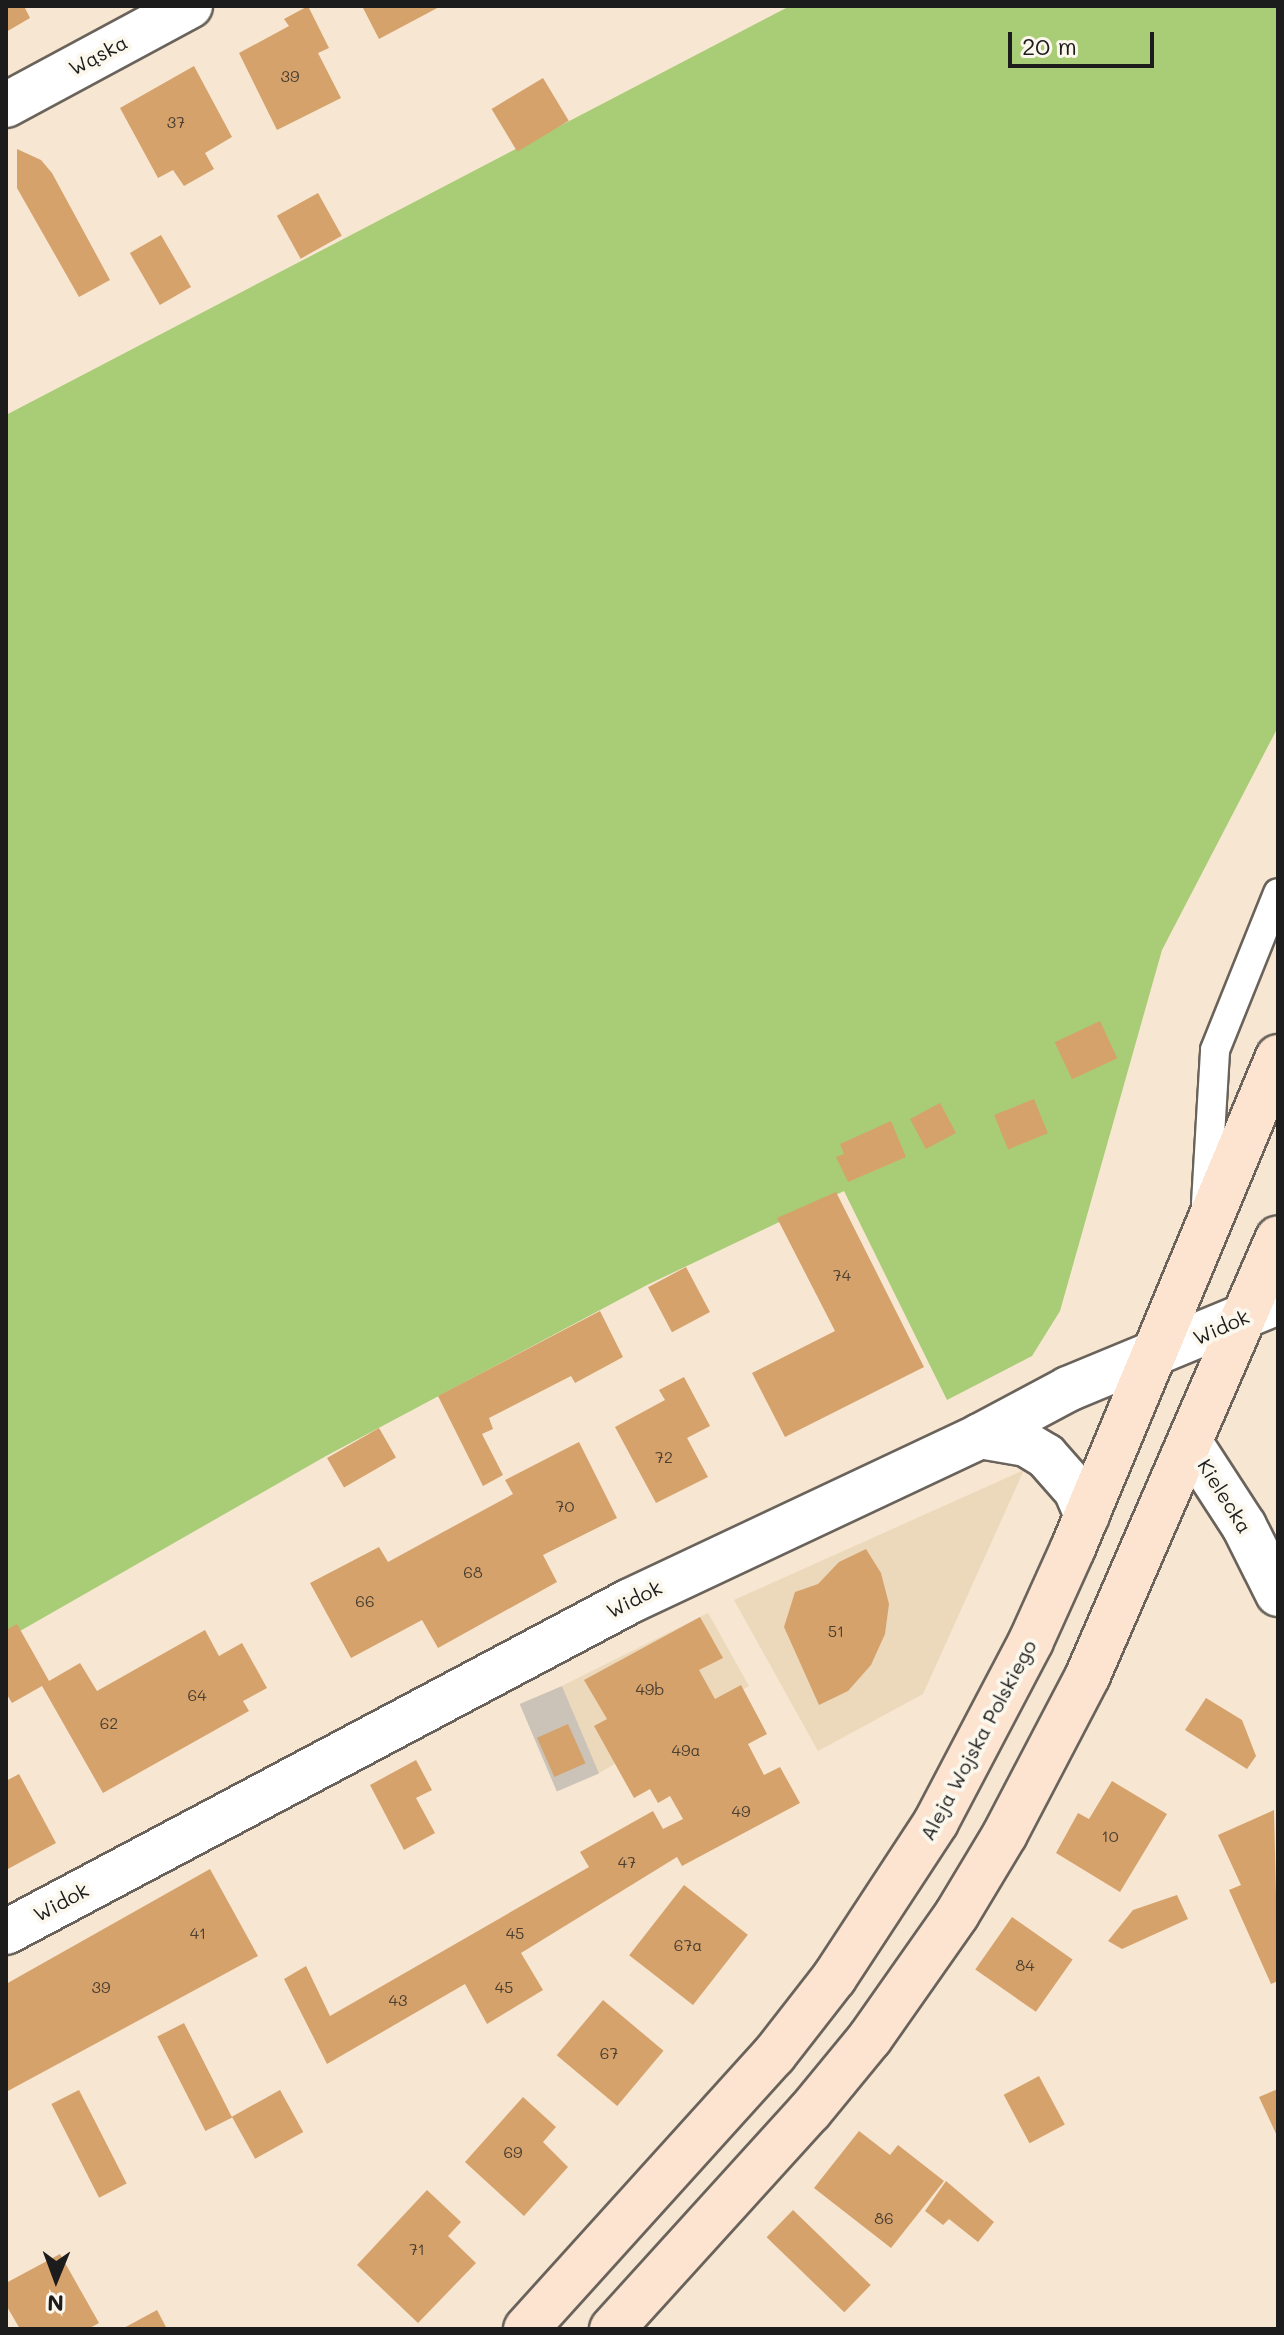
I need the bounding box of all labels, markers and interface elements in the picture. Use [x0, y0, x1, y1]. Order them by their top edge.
scale bar [1012, 16, 1158, 66]
street label: Wąska [65, 30, 131, 80]
text: 20 m [1022, 30, 1077, 61]
house number: 39 [281, 66, 299, 86]
house number: 37 [167, 112, 185, 132]
house number: 74 [833, 1265, 851, 1285]
street label: Widok [1189, 1304, 1253, 1350]
house number: 72 [655, 1447, 673, 1467]
street label: Kielecka [1193, 1454, 1257, 1538]
house number: 70 [556, 1496, 574, 1516]
house number: 68 [463, 1562, 483, 1582]
street label: Widok [602, 1575, 666, 1623]
house number: 66 [355, 1591, 375, 1611]
house number: 51 [828, 1621, 844, 1641]
street label: Aleja Wojska Polskiego [915, 1636, 1041, 1844]
house number: 49b [635, 1679, 665, 1699]
house number: 64 [187, 1685, 207, 1705]
house number: 62 [100, 1713, 118, 1733]
house number: 49a [672, 1740, 700, 1760]
house number: 49 [732, 1801, 750, 1821]
house number: 10 [1101, 1826, 1119, 1846]
house number: 47 [618, 1852, 636, 1872]
street label: Widok [29, 1878, 93, 1926]
house number: 41 [190, 1923, 206, 1943]
house number: 45 [506, 1923, 524, 1943]
house number: 67a [674, 1935, 702, 1955]
house number: 84 [1015, 1955, 1035, 1975]
house number: 39 [92, 1977, 110, 1997]
house number: 45 [495, 1977, 513, 1997]
house number: 43 [389, 1990, 407, 2010]
house number: 67 [600, 2043, 618, 2063]
house number: 69 [503, 2142, 523, 2162]
house number: 86 [874, 2208, 894, 2228]
north arrow [16, 2239, 96, 2319]
house number: 71 [409, 2239, 425, 2259]
text: N [47, 2289, 64, 2318]

